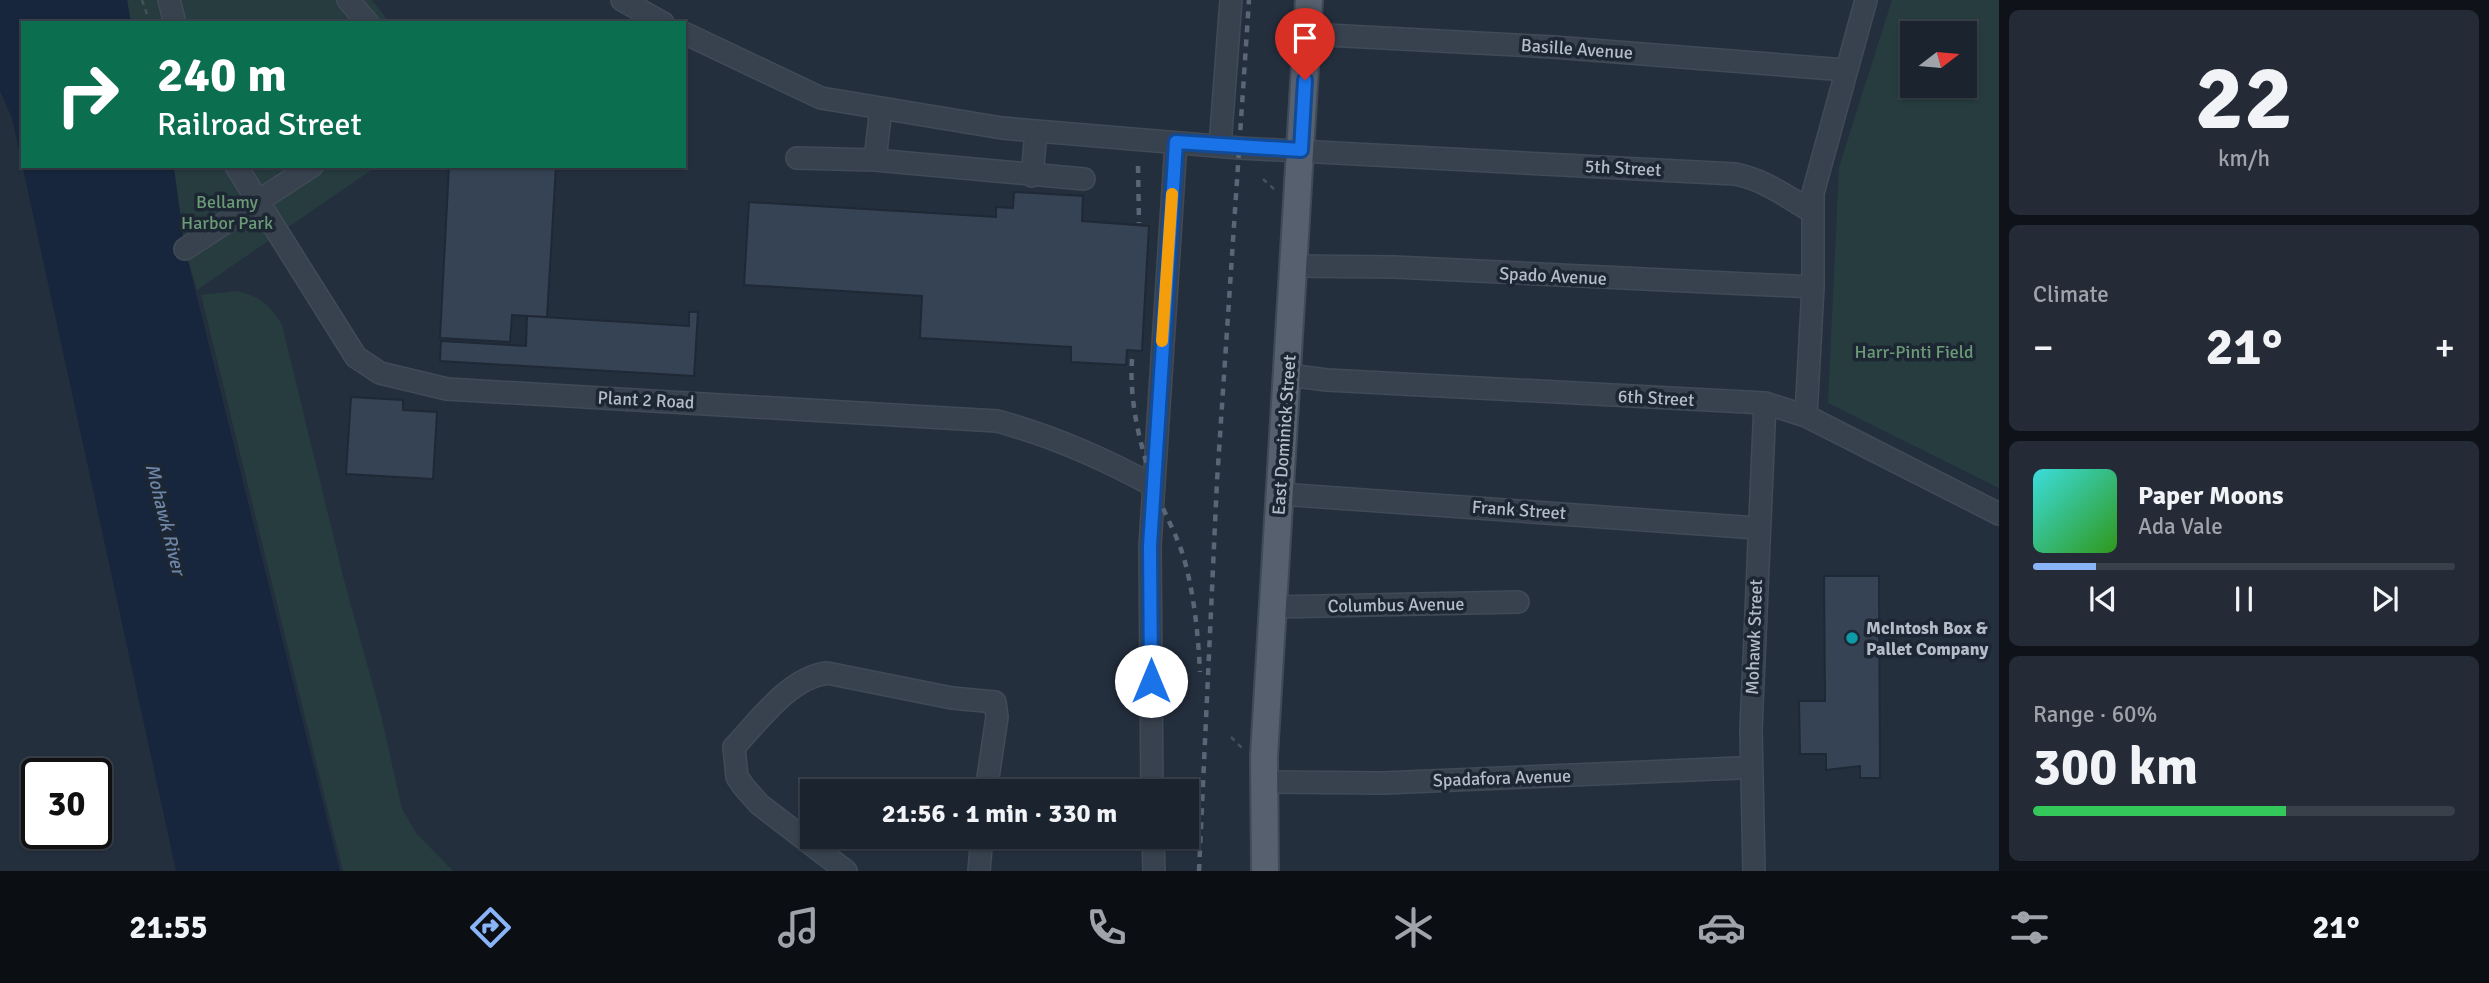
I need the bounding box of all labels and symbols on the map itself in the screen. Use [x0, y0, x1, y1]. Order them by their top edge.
pin [1275, 8, 1335, 80]
north arrow [1900, 21, 1978, 98]
street label: Basille Avenue [1520, 34, 1634, 64]
street label: 5th Street [1584, 155, 1662, 181]
park label: Bellamy Harbor Park [181, 191, 273, 234]
street label: Spado Avenue [1499, 262, 1607, 290]
park label: Harr-Pinti Field [1855, 341, 1974, 363]
street label: East Dominick Street [1267, 354, 1301, 516]
street label: 6th Street [1617, 385, 1695, 411]
street label: Plant 2 Road [597, 386, 695, 414]
water label: Mohawk River [140, 461, 191, 580]
street label: Frank Street [1471, 496, 1567, 524]
street label: Mohawk Street [1741, 579, 1767, 695]
street label: Columbus Avenue [1327, 593, 1465, 617]
place label: McIntosh Box & Pallet Company [1866, 617, 1988, 660]
marker: McIntosh Box & Pallet Company [1844, 630, 1860, 646]
position arrow [1114, 644, 1188, 718]
speed limit sign: 30 [21, 758, 112, 849]
street label: Spadafora Avenue [1432, 765, 1572, 791]

